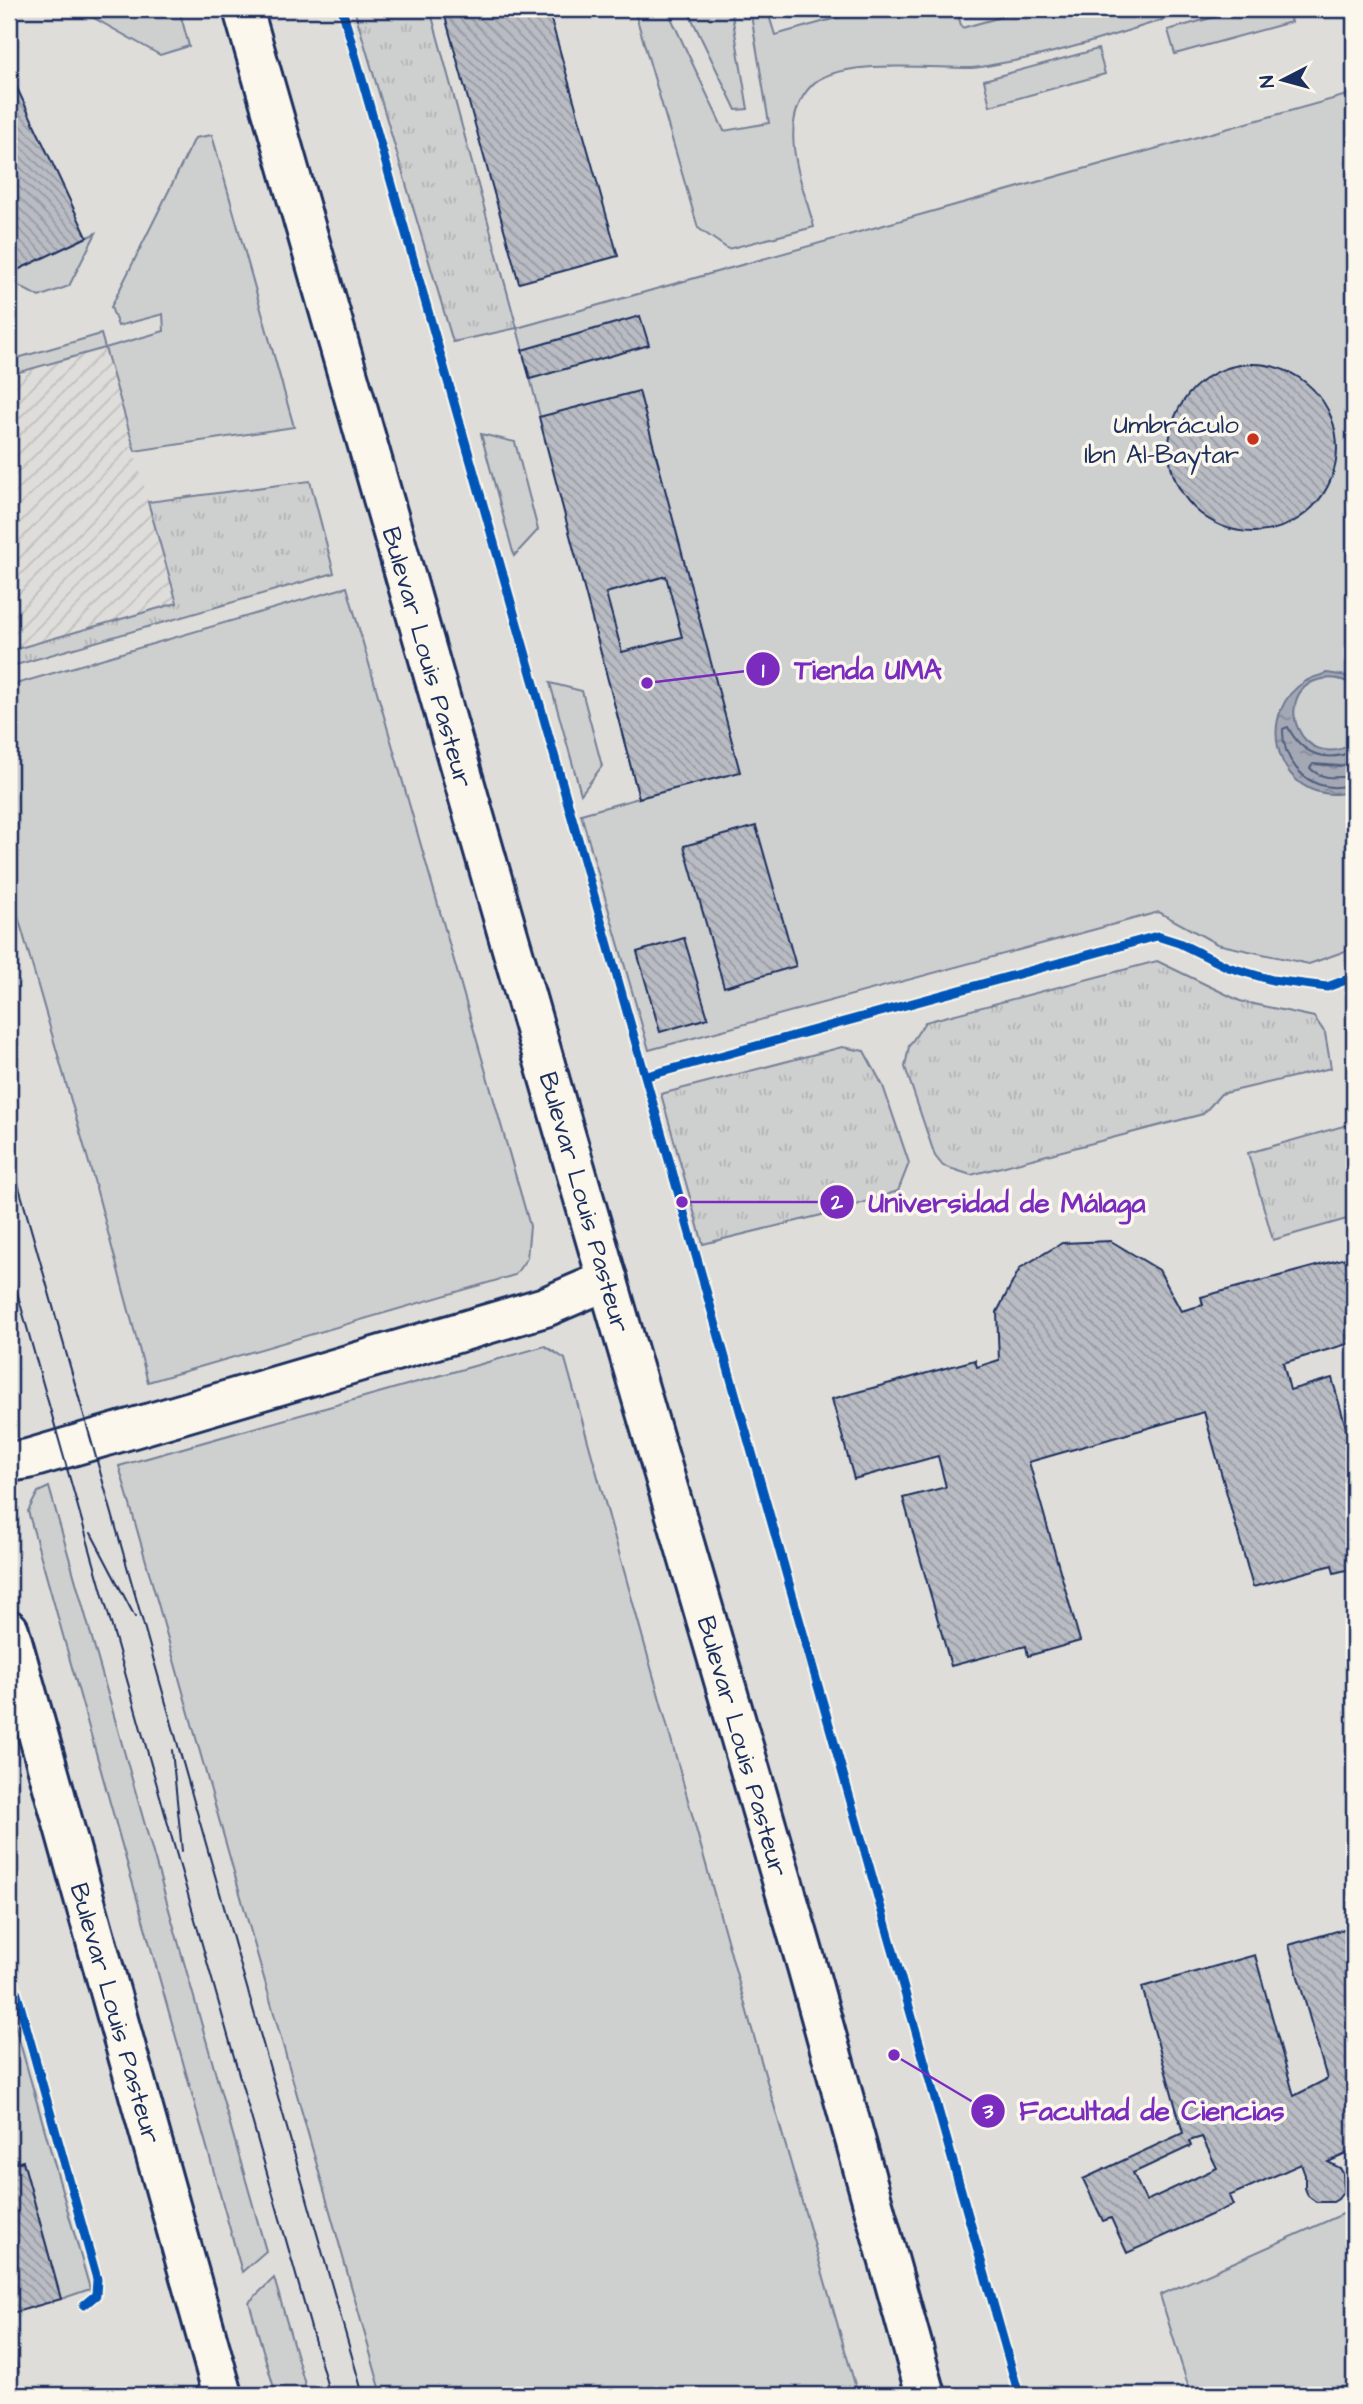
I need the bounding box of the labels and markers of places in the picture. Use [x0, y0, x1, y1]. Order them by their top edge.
place label: Umbráculo Ibn Al-Baytar [1084, 407, 1239, 475]
marker: Umbráculo Ibn Al-Baytar [1245, 431, 1261, 447]
callout: Tienda UMA [745, 645, 956, 694]
callout: Universidad de Málaga [819, 1178, 1159, 1227]
callout: Facultad de Ciencias [971, 2086, 1299, 2135]

